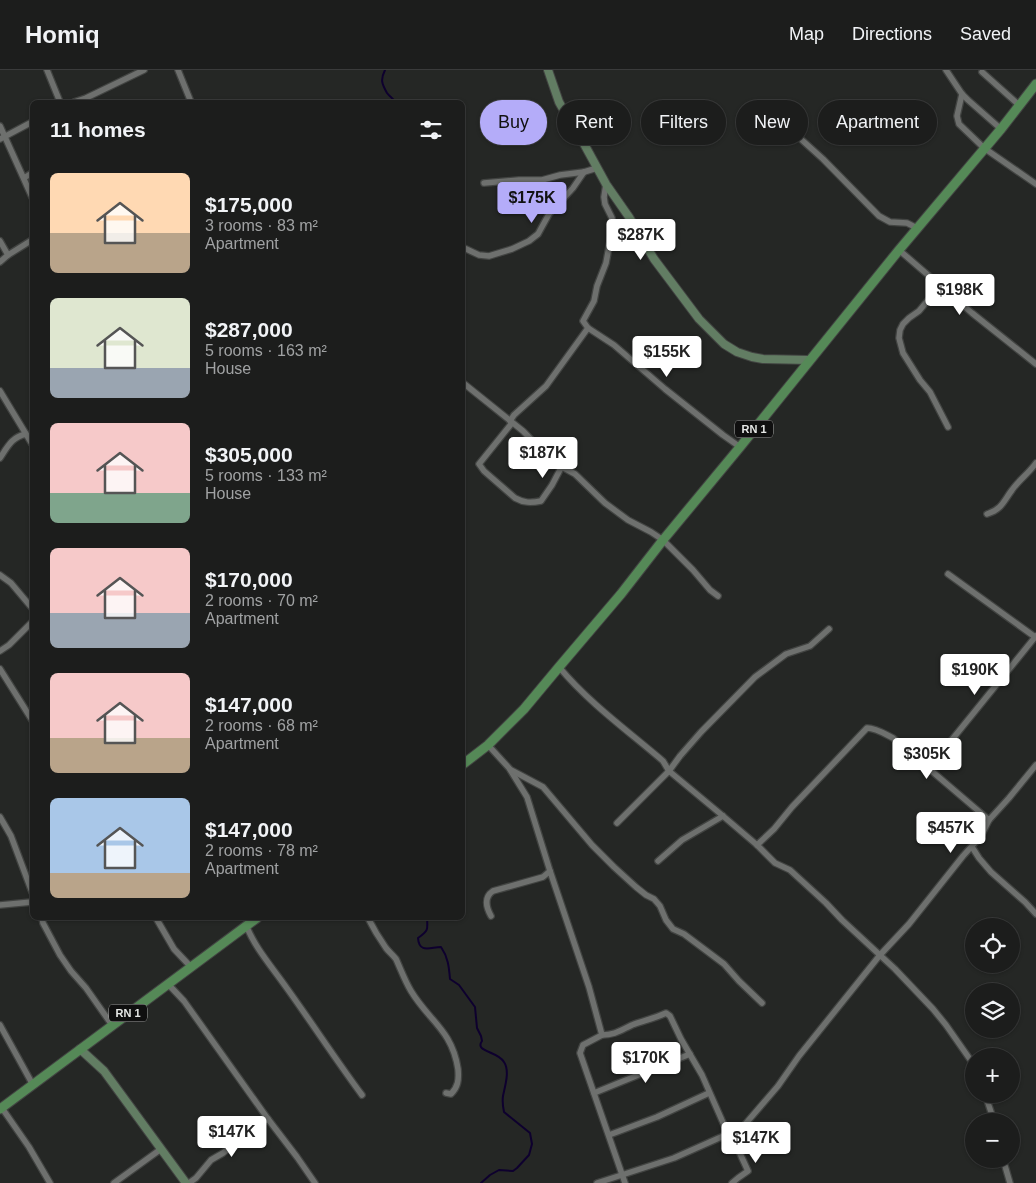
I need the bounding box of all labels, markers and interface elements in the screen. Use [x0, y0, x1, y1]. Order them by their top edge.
text: Homiq [25, 21, 100, 48]
text: Map [789, 24, 824, 44]
text: Directions [852, 24, 932, 44]
text: Saved [960, 24, 1011, 44]
chip: Buy [480, 100, 547, 145]
chip: Rent [557, 100, 631, 145]
chip: Filters [641, 100, 726, 145]
chip: New [736, 100, 808, 145]
chip: Apartment [818, 100, 937, 145]
icon: filters [417, 116, 445, 144]
text: 11 homes [50, 118, 146, 141]
pin: $175K [497, 182, 567, 224]
text: $175K [508, 189, 556, 206]
icon: home [90, 193, 150, 253]
text: $175,000 [205, 193, 293, 216]
text: 3 rooms · 83 m² [205, 217, 318, 234]
pin: $287K [606, 218, 676, 261]
text: $287K [617, 226, 665, 243]
text: Apartment [205, 235, 279, 252]
pin: $198K [925, 274, 995, 316]
text: $198K [936, 281, 984, 298]
icon: home [90, 318, 150, 378]
text: $287,000 [205, 318, 293, 341]
pin: $155K [632, 336, 702, 378]
text: 5 rooms · 163 m² [205, 342, 327, 359]
text: $155K [643, 343, 691, 360]
text: House [205, 360, 251, 377]
road number: RN 1 [735, 420, 773, 438]
pin: $187K [508, 436, 578, 479]
icon: home [90, 443, 150, 503]
text: $305,000 [205, 443, 293, 466]
text: $187K [519, 444, 567, 461]
text: 5 rooms · 133 m² [205, 467, 327, 484]
text: House [205, 485, 251, 502]
icon: home [90, 568, 150, 628]
text: $170,000 [205, 568, 293, 591]
text: 2 rooms · 70 m² [205, 592, 318, 609]
text: Apartment [205, 610, 279, 627]
pin: $190K [940, 654, 1010, 696]
text: $190K [951, 661, 999, 678]
icon: home [90, 693, 150, 753]
text: $147,000 [205, 693, 293, 716]
text: 2 rooms · 68 m² [205, 717, 318, 734]
text: Apartment [205, 735, 279, 752]
pin: $305K [892, 738, 962, 780]
text: $305K [903, 745, 951, 762]
pin: $457K [916, 812, 986, 854]
icon: home [90, 818, 150, 878]
text: $147,000 [205, 818, 293, 841]
text: $457K [927, 819, 975, 836]
text: 2 rooms · 78 m² [205, 842, 318, 859]
text: Apartment [205, 860, 279, 877]
map controls [965, 918, 1020, 1168]
button: locate [965, 918, 1020, 973]
button: layers [965, 983, 1020, 1038]
road number: RN 1 [109, 1004, 147, 1021]
pin: $170K [611, 1042, 681, 1084]
button: + [965, 1048, 1020, 1103]
text: $170K [622, 1049, 670, 1066]
button: − [965, 1113, 1020, 1168]
pin: $147K [197, 1116, 267, 1158]
pin: $147K [721, 1122, 791, 1164]
text: $147K [208, 1123, 256, 1140]
text: $147K [732, 1129, 780, 1146]

